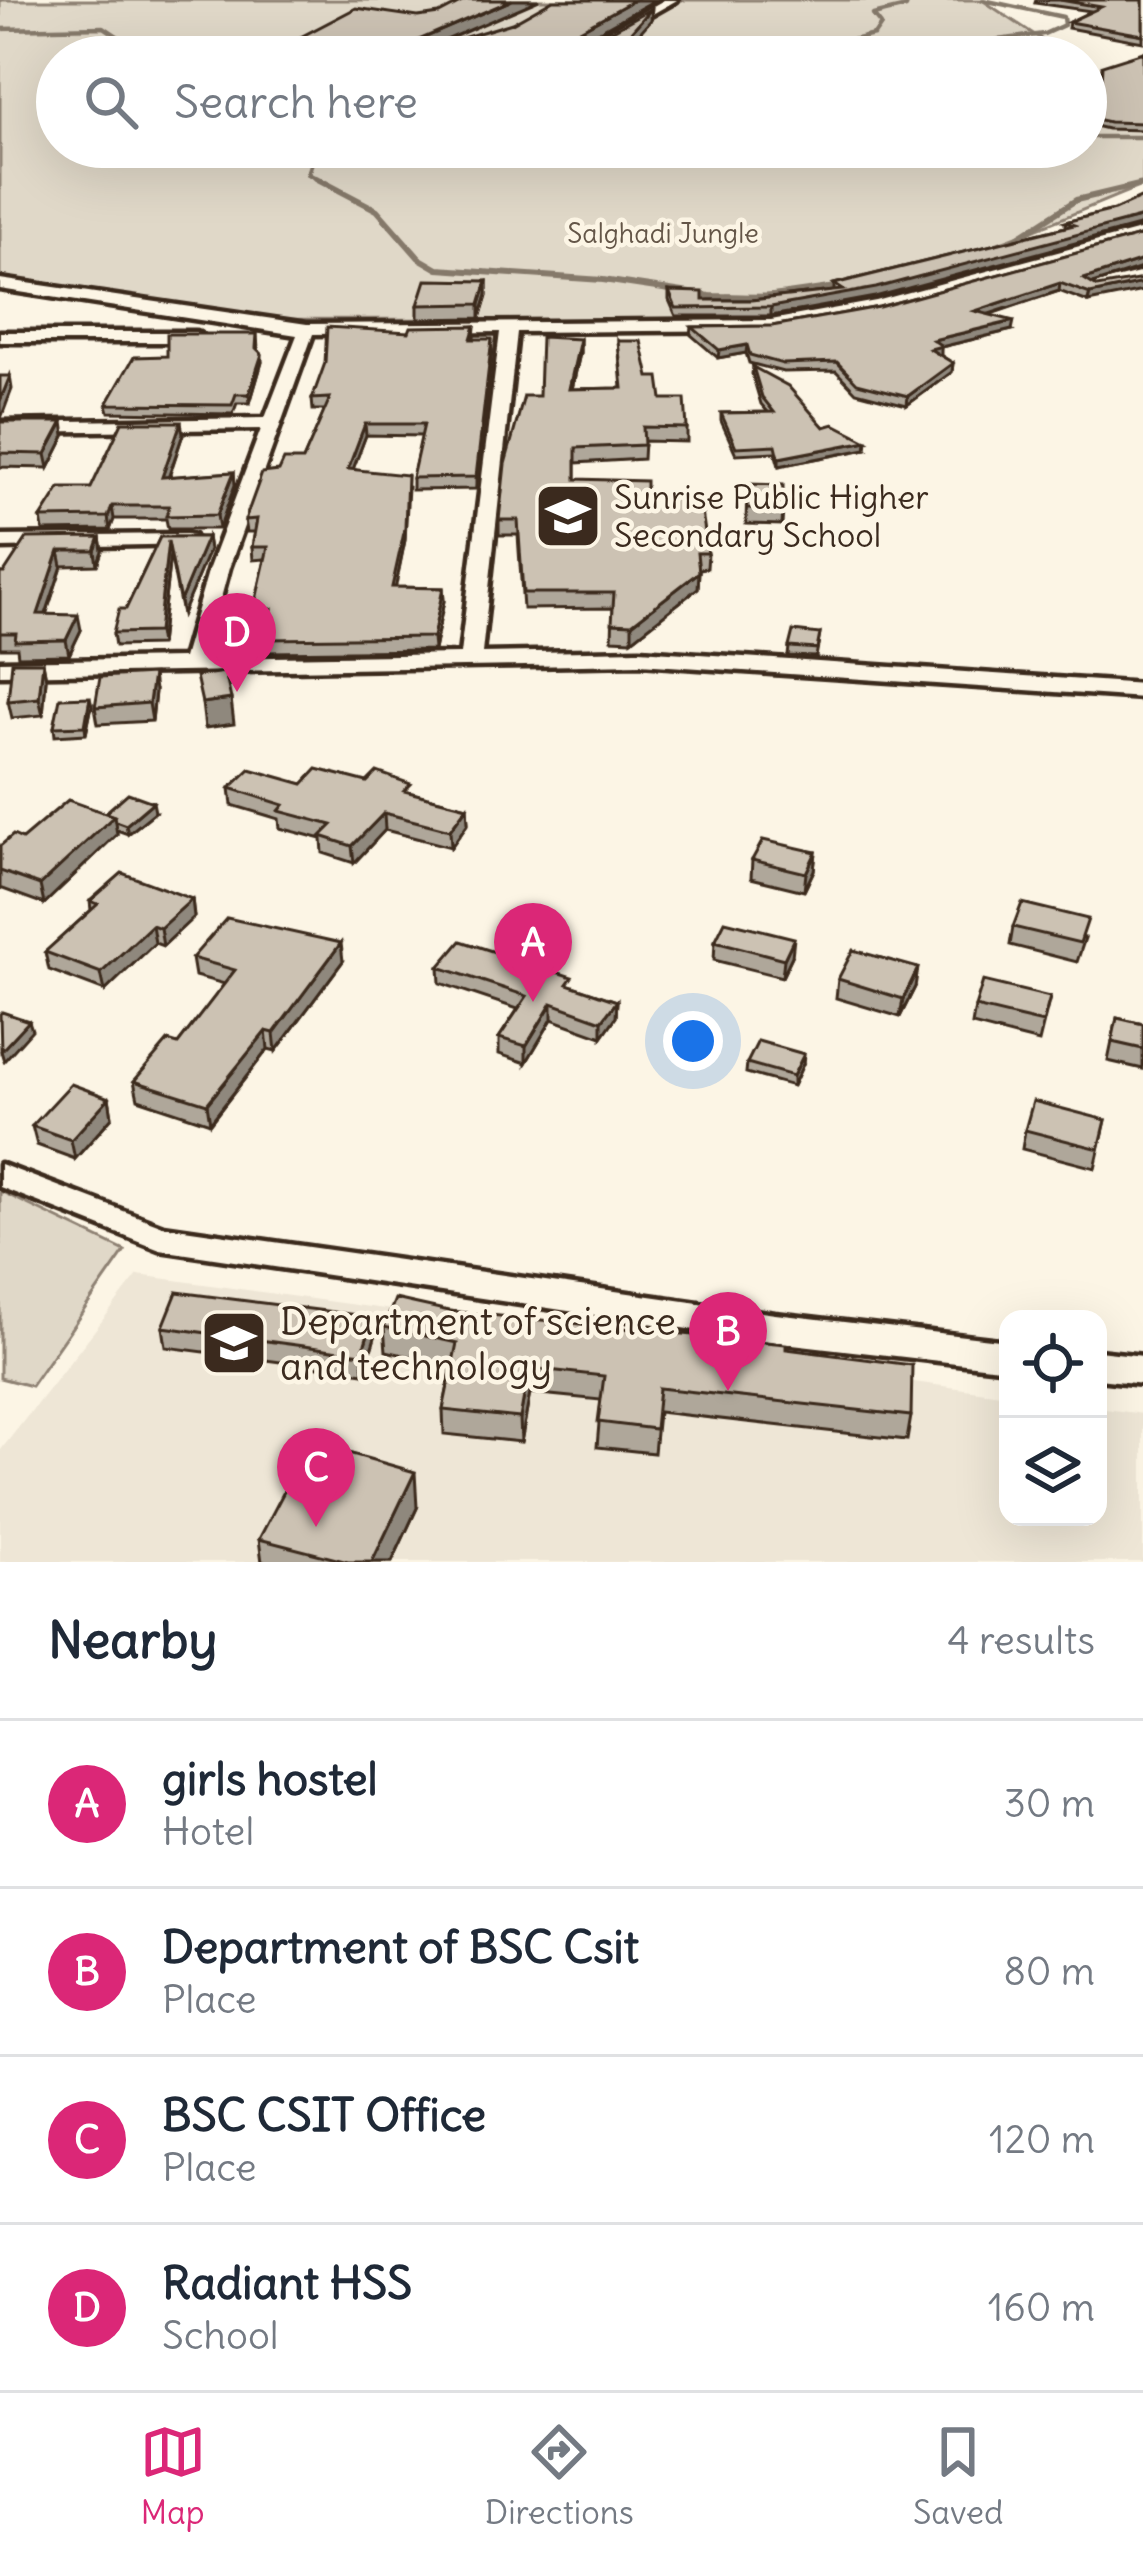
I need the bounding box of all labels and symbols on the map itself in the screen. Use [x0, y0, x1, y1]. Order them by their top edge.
park label: Salghadi Jungle [567, 216, 759, 250]
place label: Sunrise Public Higher Secondary School [614, 476, 929, 556]
school or university icon: Sunrise Public Higher Secondary School [533, 481, 603, 551]
pin: D [198, 593, 276, 692]
pin: A [494, 903, 572, 1002]
your location [663, 1011, 723, 1071]
pin: B [689, 1292, 767, 1391]
place label: Department of science and technology [280, 1297, 676, 1391]
school or university icon: Department of science and technology [199, 1308, 269, 1378]
pin: C [277, 1428, 355, 1527]

